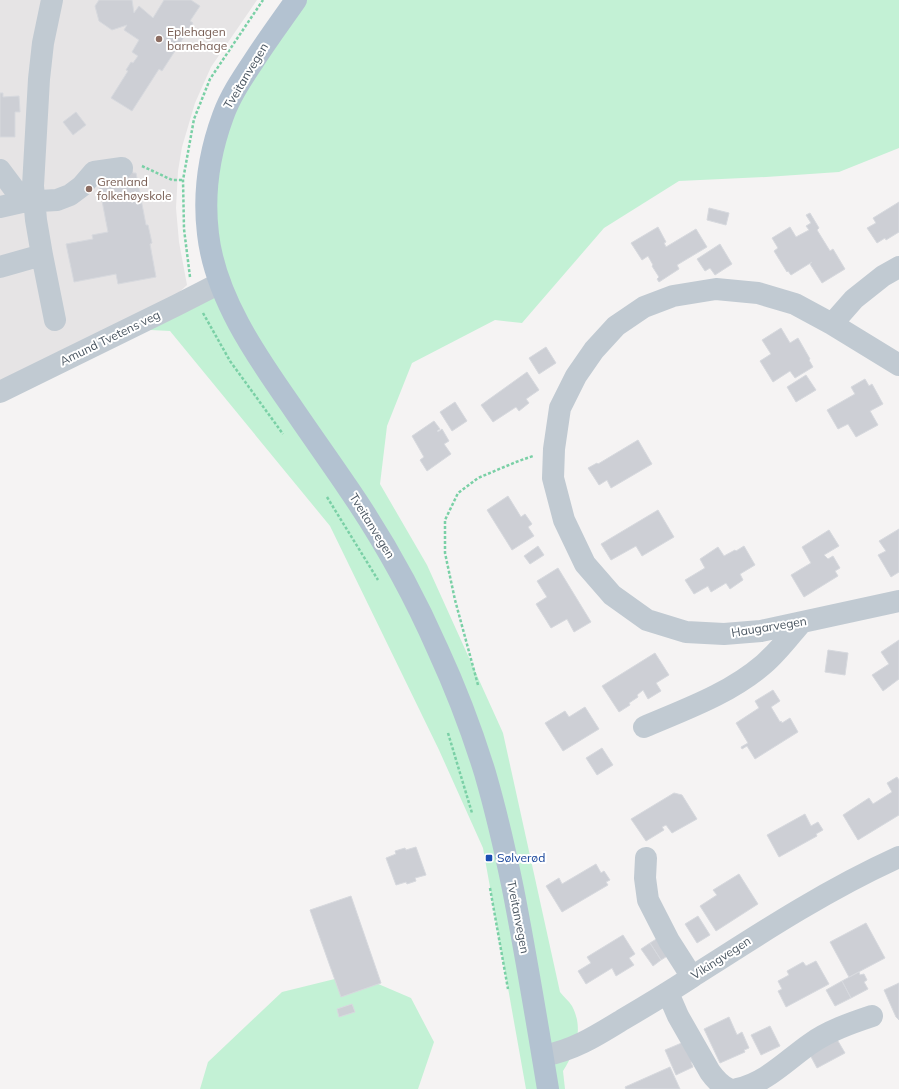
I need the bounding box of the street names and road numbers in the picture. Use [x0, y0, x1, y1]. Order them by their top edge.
street label: Tveitanvegen [220, 40, 271, 111]
street label: Amund Tvetens veg [57, 307, 162, 368]
street label: Tveitanvegen [346, 490, 398, 561]
street label: Haugarvegen [730, 613, 808, 640]
street label: Tveitanvegen [504, 879, 533, 955]
street label: Vikingvegen [688, 933, 753, 982]

